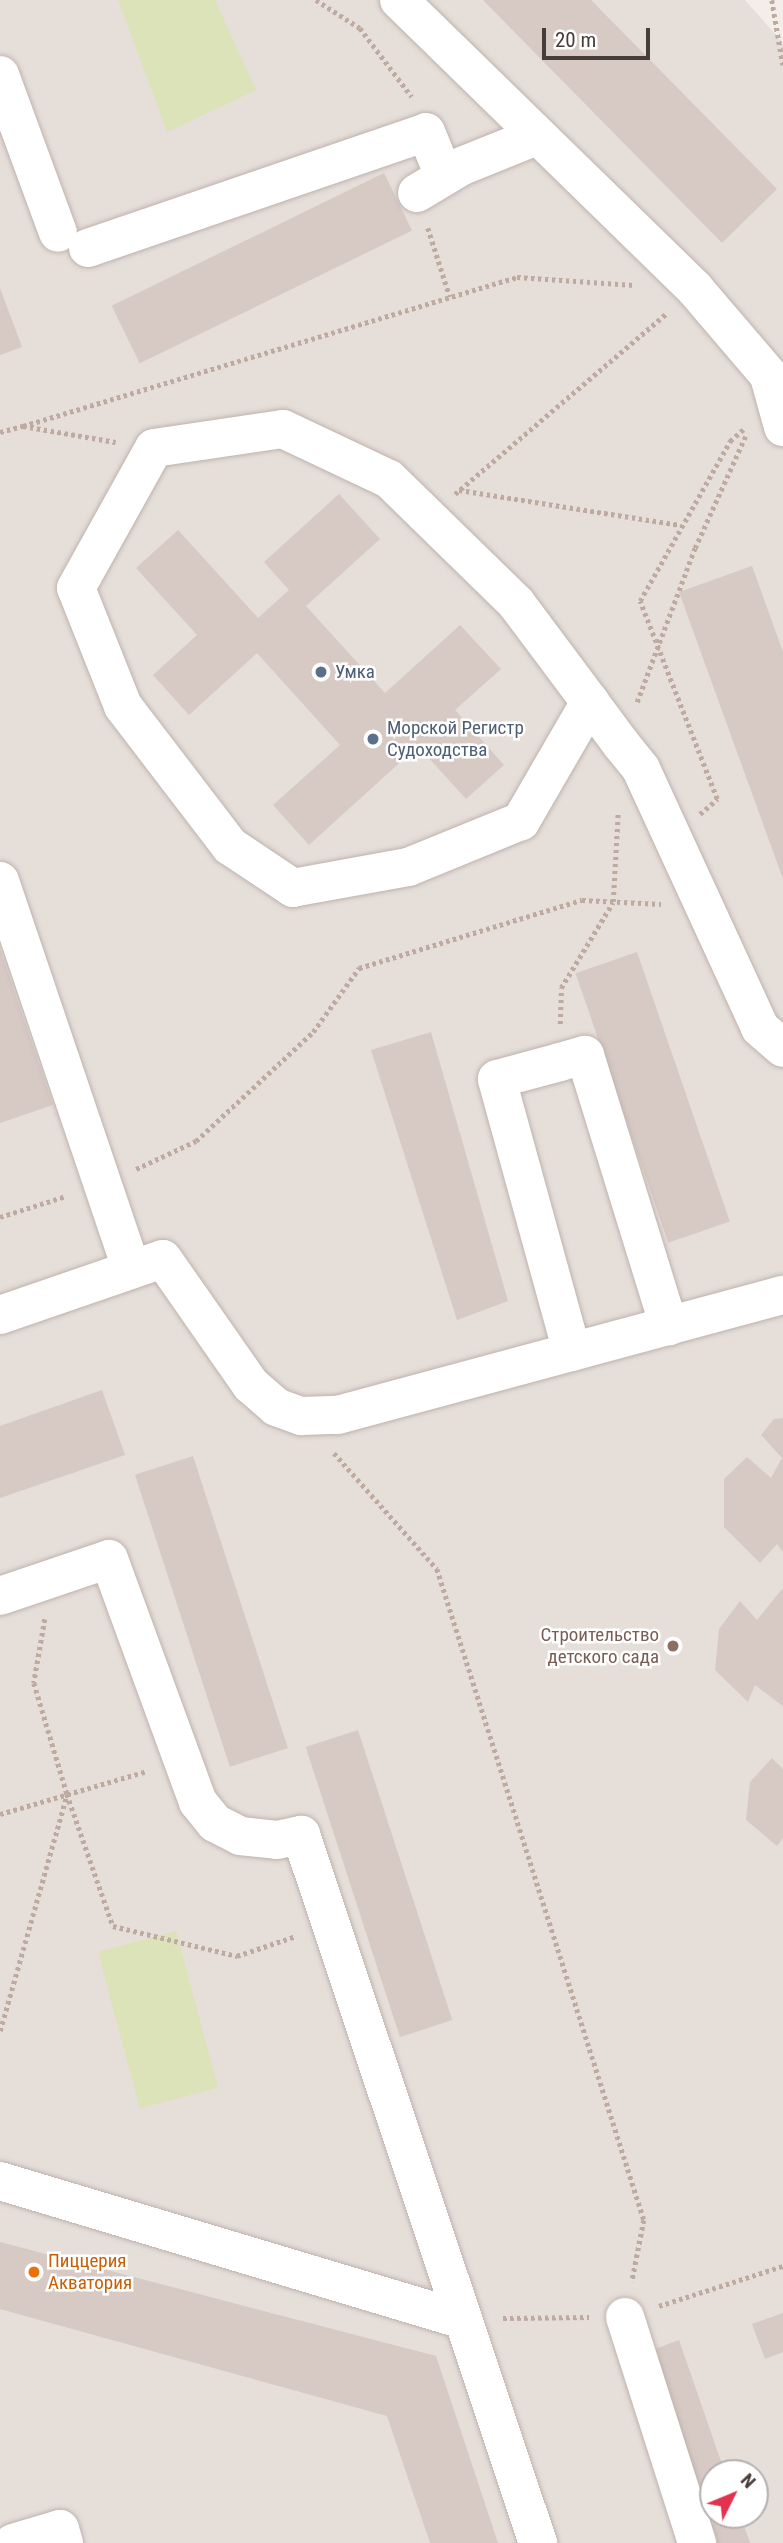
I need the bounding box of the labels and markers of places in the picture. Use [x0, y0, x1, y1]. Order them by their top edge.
place label: Умка [335, 661, 375, 683]
marker: Умка [313, 664, 329, 680]
place label: Морской Регистр Судоходства [387, 717, 524, 761]
marker: Морской Регистр Судоходства [365, 731, 381, 747]
place label: Строительство детского сада [541, 1624, 659, 1668]
marker: Строительство детского сада [665, 1638, 681, 1654]
place label: Пиццерия Акватория [48, 2250, 132, 2294]
marker: Пиццерия Акватория [26, 2264, 42, 2280]

